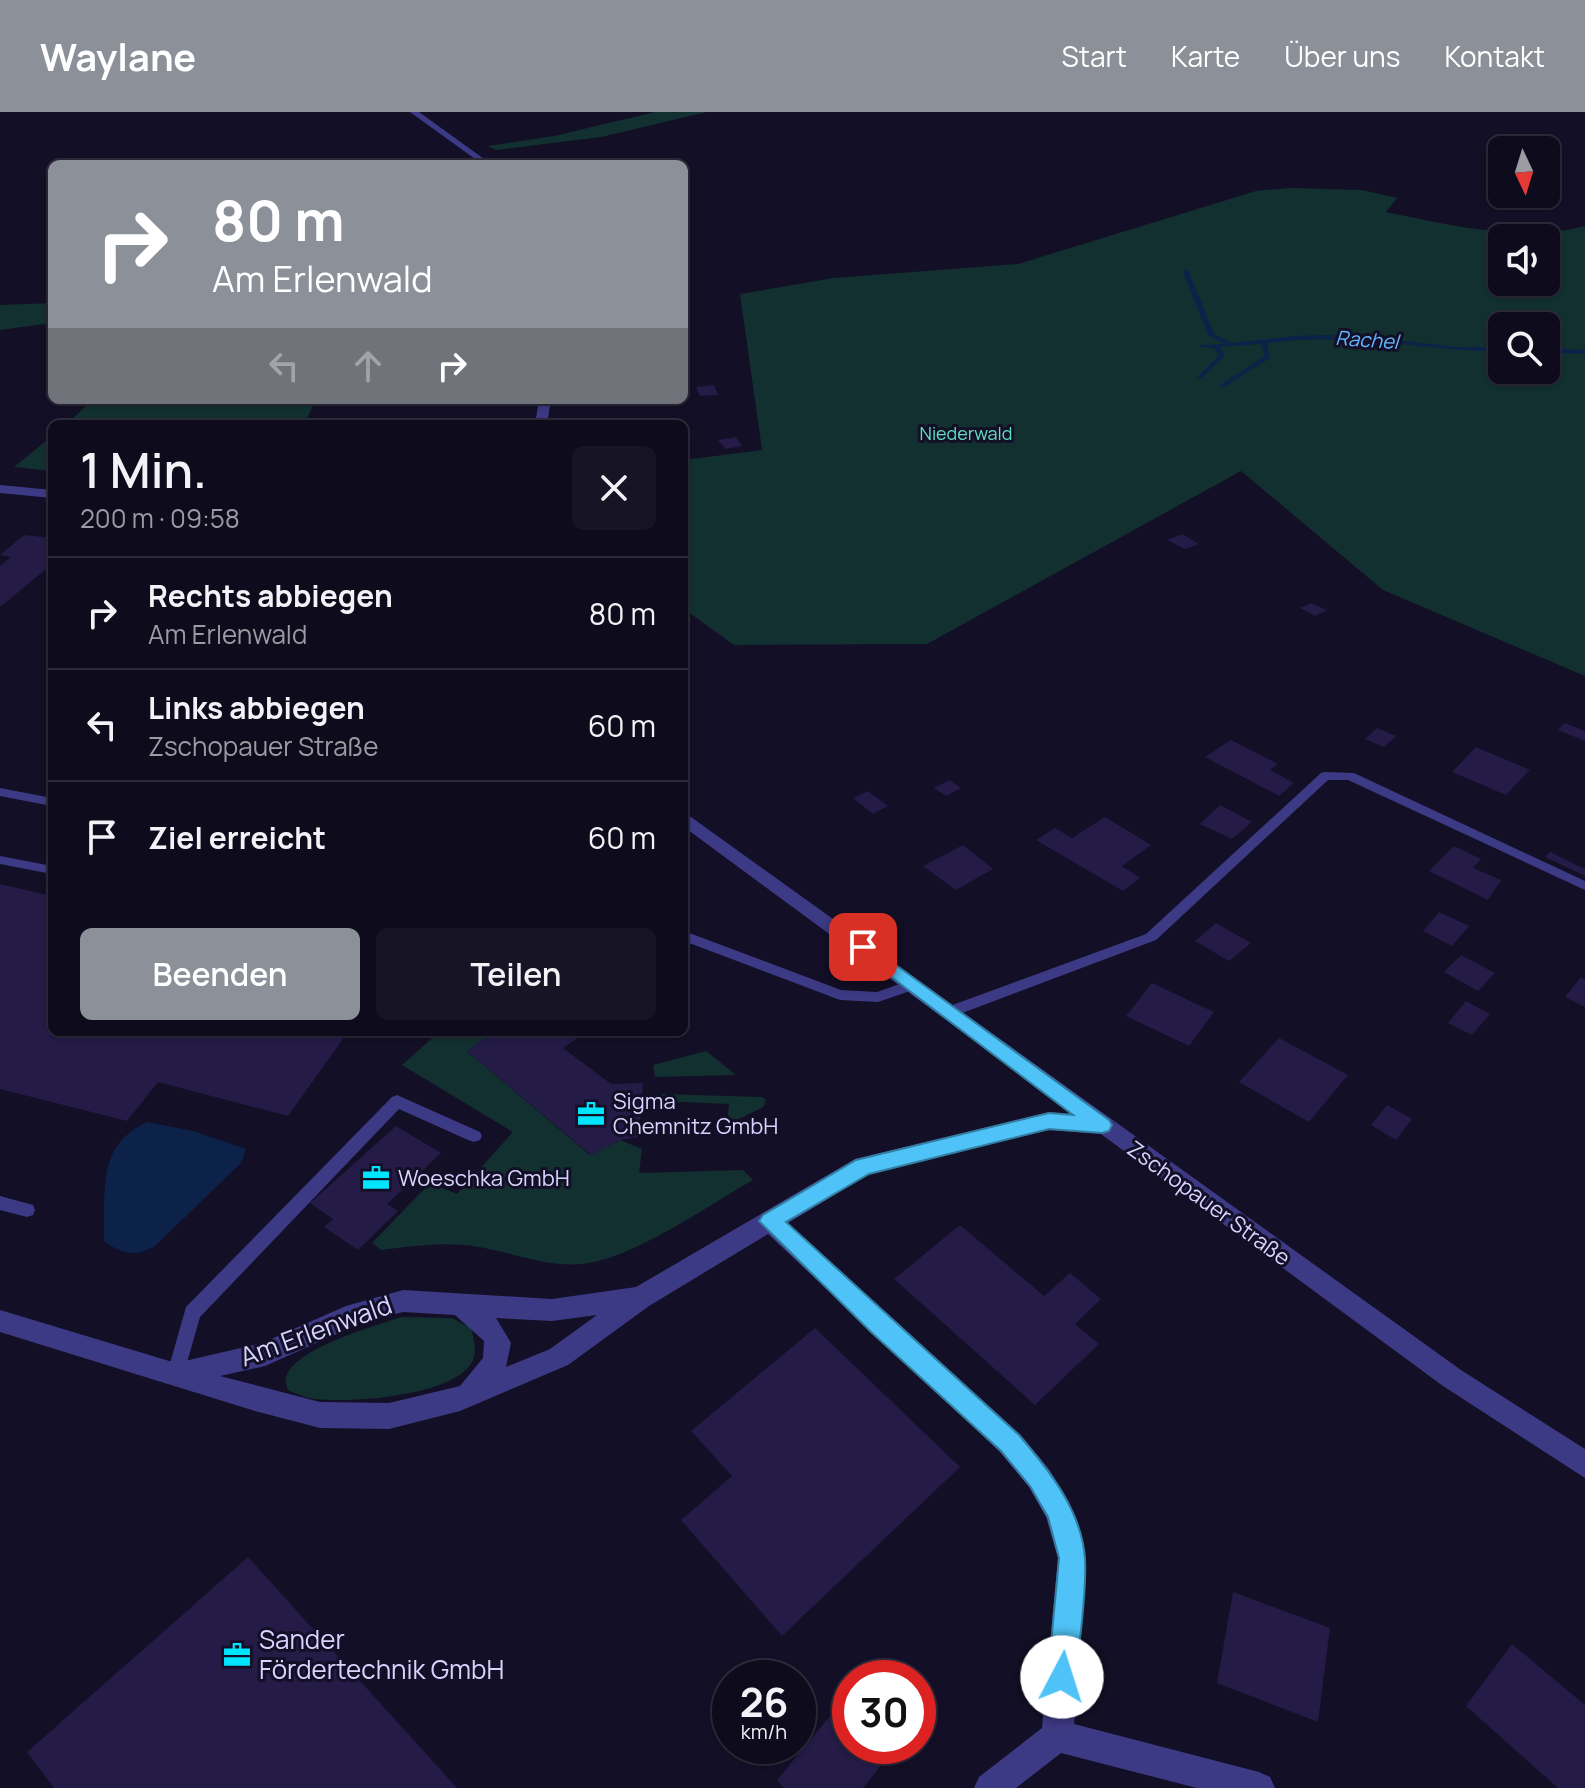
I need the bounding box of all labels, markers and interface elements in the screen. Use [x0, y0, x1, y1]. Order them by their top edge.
text: Waylane [40, 30, 196, 82]
text: Start [1062, 37, 1127, 75]
text: Karte [1171, 37, 1240, 75]
text: Über uns [1284, 37, 1400, 75]
text: Kontakt [1444, 37, 1545, 75]
north arrow [1488, 136, 1560, 208]
map controls [1488, 136, 1560, 384]
text: 80 m [212, 181, 345, 258]
icon: right [80, 192, 184, 296]
button: sound [1488, 224, 1560, 296]
text: Am Erlenwald [212, 254, 433, 303]
button: search [1488, 312, 1560, 384]
water label: Rachel [1335, 324, 1402, 355]
icon: left [262, 344, 306, 388]
icon: ahead [346, 344, 390, 388]
icon: right [430, 344, 474, 388]
park label: Niederwald [920, 421, 1012, 445]
text: 1 Min. [80, 437, 207, 502]
button: close [572, 446, 656, 530]
text: 200 m · 09:58 [80, 500, 240, 536]
text: Rechts abbiegen [148, 575, 393, 616]
icon: right [80, 591, 124, 635]
text: 80 m [589, 593, 656, 634]
text: Am Erlenwald [148, 616, 307, 652]
text: Links abbiegen [148, 687, 365, 728]
icon: left [80, 703, 124, 747]
text: 60 m [588, 705, 656, 746]
text: Zschopauer Straße [148, 728, 378, 764]
icon: arrive [80, 815, 124, 859]
text: Ziel erreicht [148, 817, 326, 858]
text: 60 m [588, 817, 656, 858]
pin [829, 913, 897, 981]
icon: arrive [841, 925, 885, 969]
button: Beenden [80, 928, 360, 1020]
button: Teilen [376, 928, 656, 1020]
place label: Sigma Chemnitz GmbH [613, 1086, 778, 1141]
office icon: Sigma Chemnitz GmbH [576, 1099, 606, 1129]
street label: Zschopauer Straße [1121, 1134, 1297, 1273]
office icon: Woeschka GmbH [361, 1163, 391, 1193]
place label: Woeschka GmbH [398, 1163, 570, 1193]
street label: Am Erlenwald [235, 1286, 397, 1374]
place label: Sander Fördertechnik GmbH [259, 1621, 504, 1687]
position arrow [1020, 1635, 1104, 1719]
office icon: Sander Fördertechnik GmbH [222, 1640, 252, 1670]
speed limit sign: 30 [832, 1660, 936, 1764]
text: 26 [740, 1674, 788, 1729]
text: km/h [741, 1718, 787, 1745]

